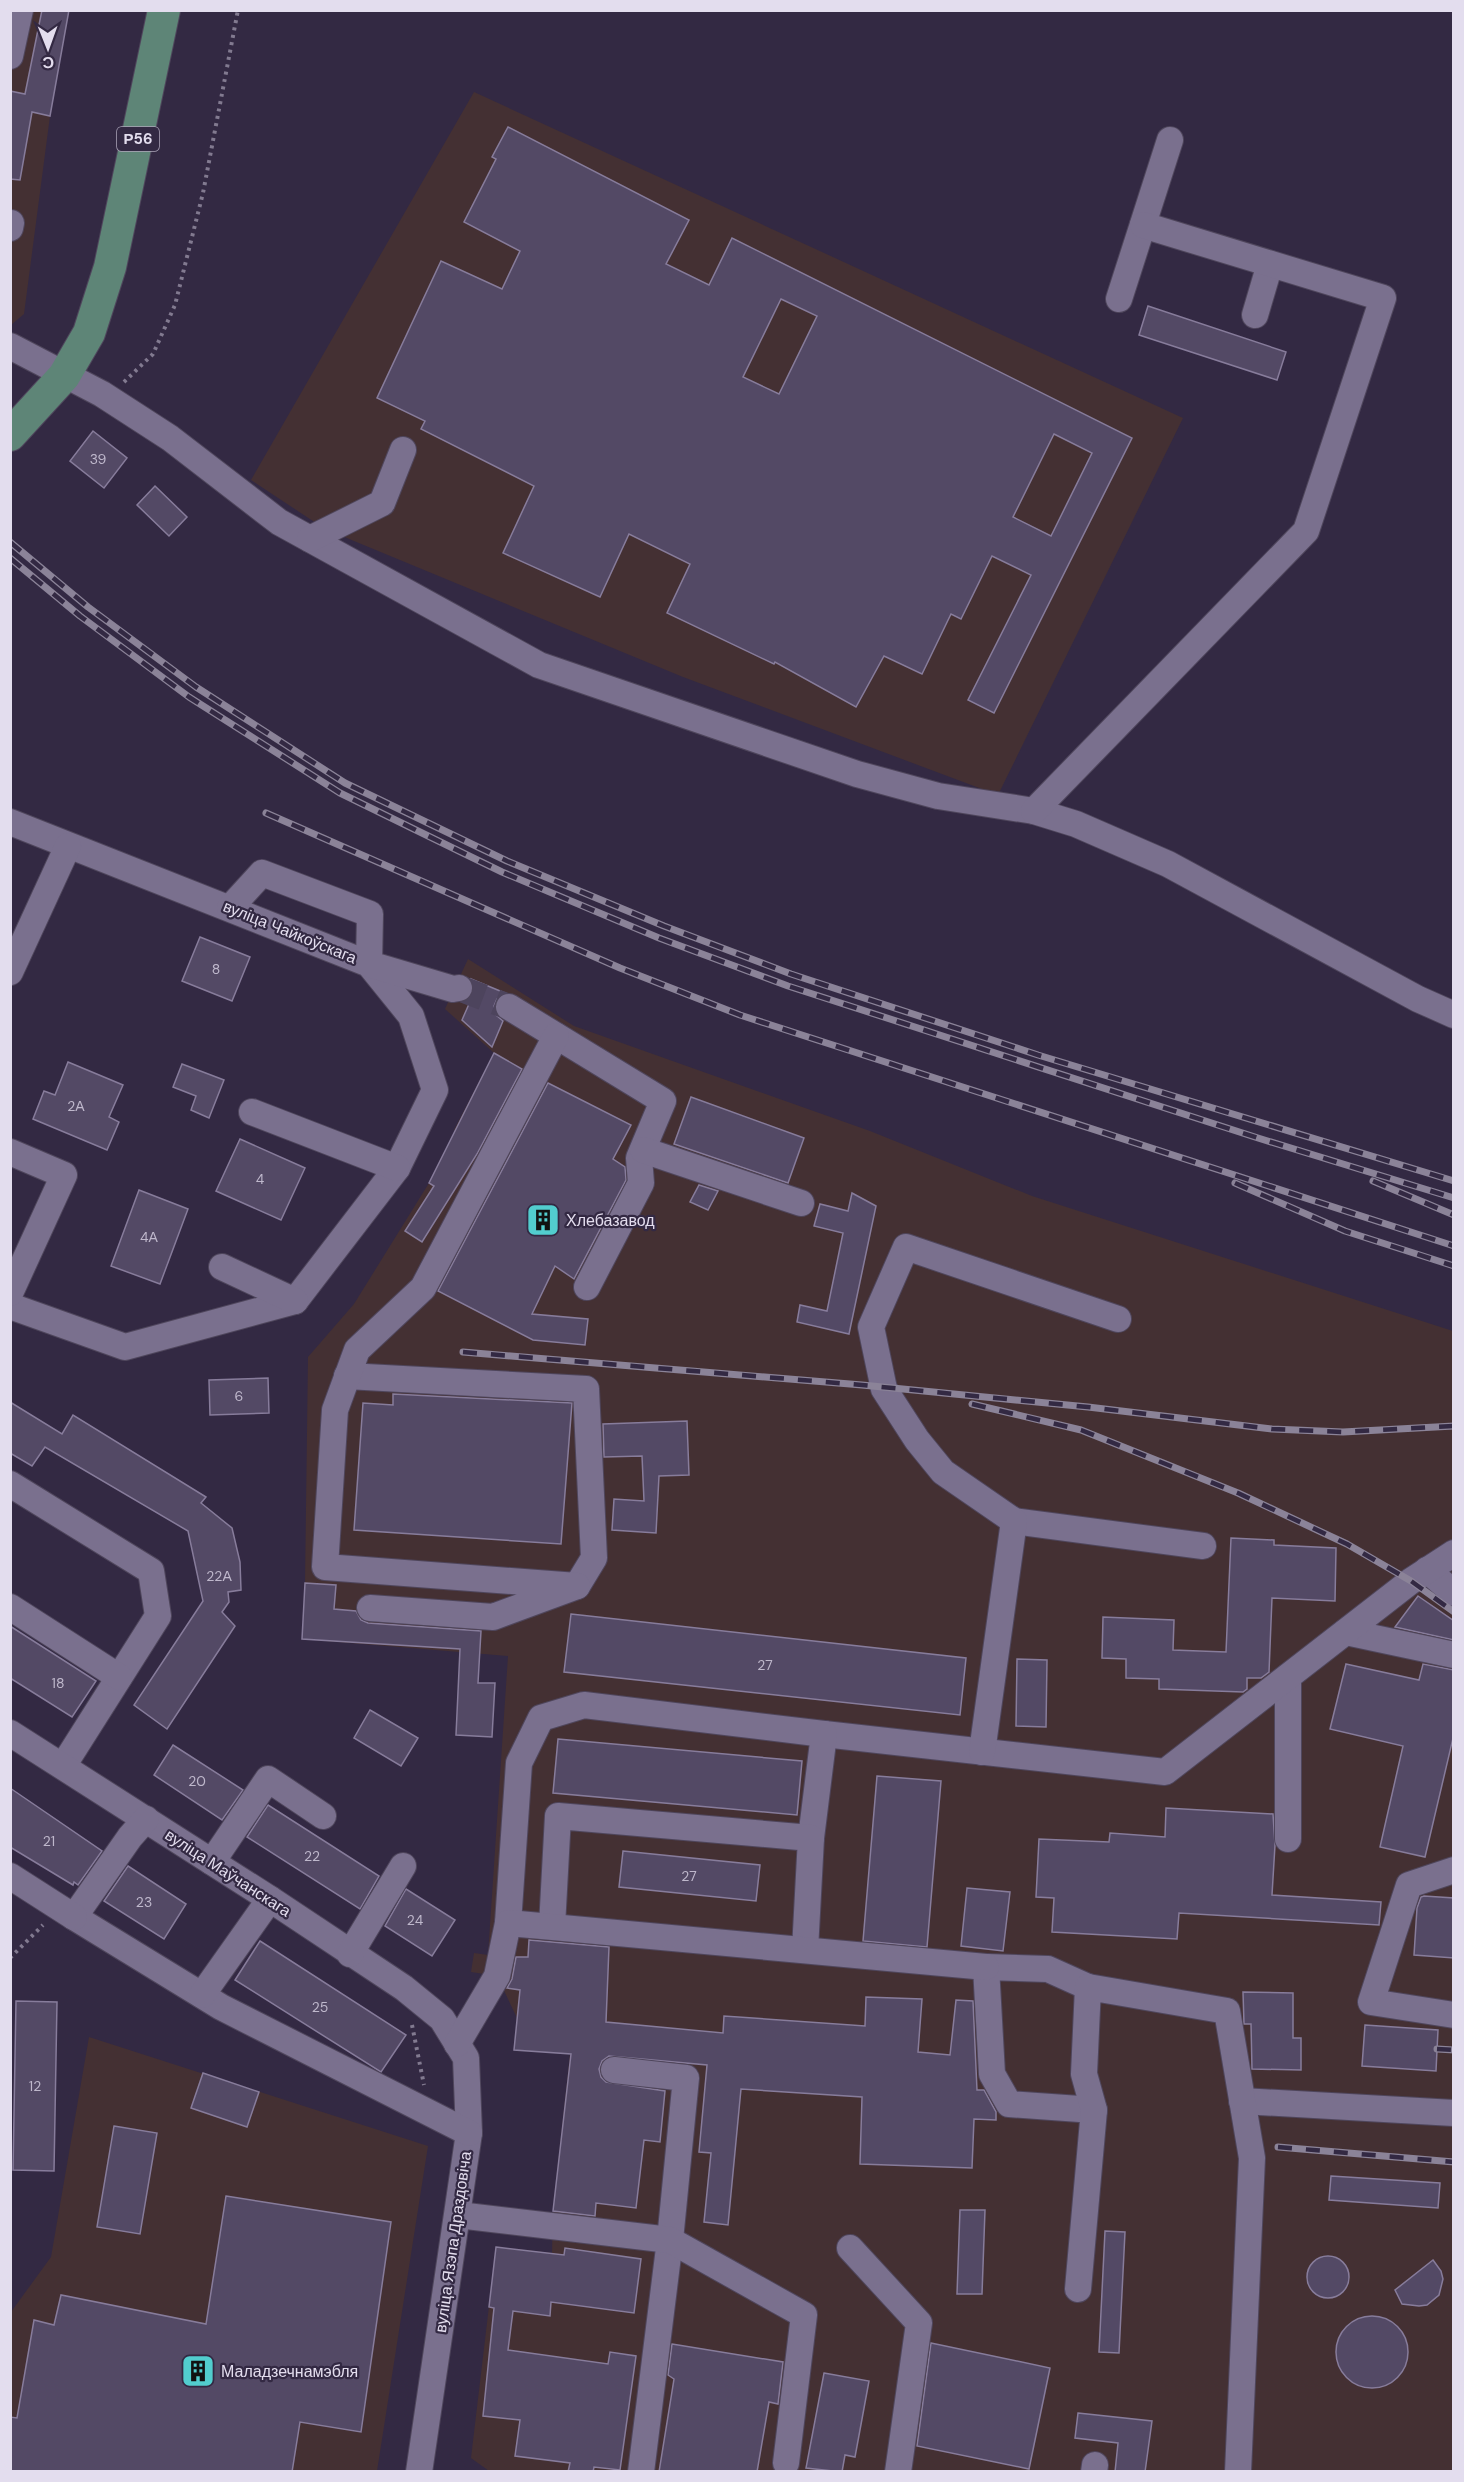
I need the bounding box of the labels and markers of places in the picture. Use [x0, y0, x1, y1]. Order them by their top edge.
building icon: Хлебазавод [525, 1202, 561, 1238]
place label: Хлебазавод [566, 1210, 655, 1231]
building icon: Маладзечнамэбля [180, 2353, 216, 2389]
place label: Маладзечнамэбля [221, 2361, 358, 2382]

